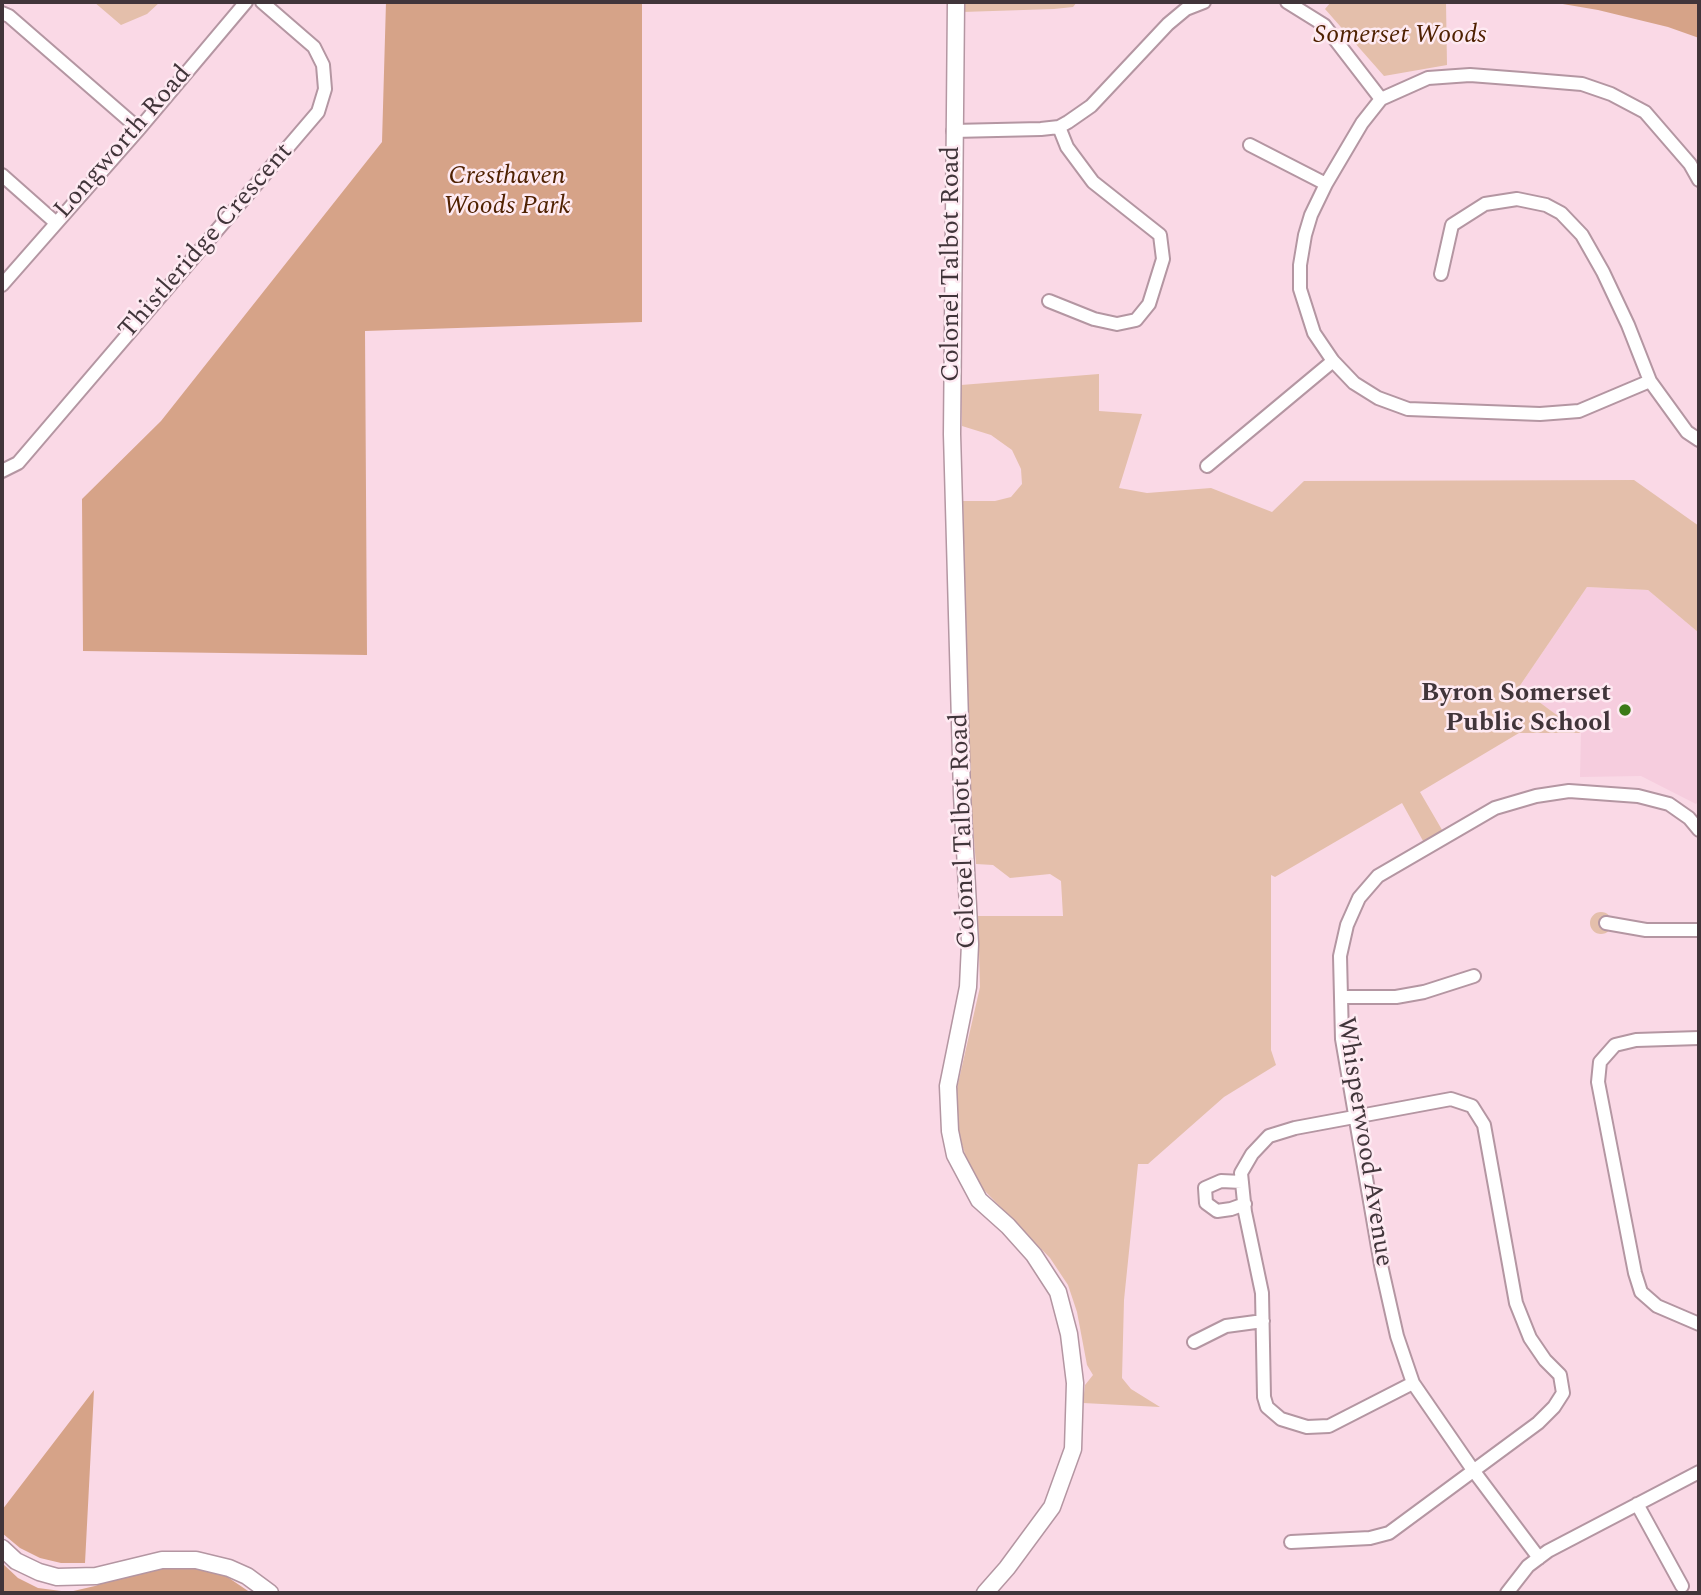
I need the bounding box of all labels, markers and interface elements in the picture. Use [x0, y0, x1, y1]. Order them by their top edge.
park label: Somerset Woods [1314, 21, 1486, 53]
street label: Longworth Road [49, 60, 199, 226]
street label: Thistleridge Crescent [113, 138, 301, 346]
street label: Colonel Talbot Road [937, 146, 969, 382]
park label: Cresthaven Woods Park [443, 162, 571, 224]
place label: Byron Somerset Public School [1421, 679, 1611, 740]
marker: Byron Somerset Public School [1617, 702, 1633, 718]
street label: Colonel Talbot Road [945, 712, 985, 950]
street label: Whisperwood Avenue [1328, 1015, 1398, 1269]

